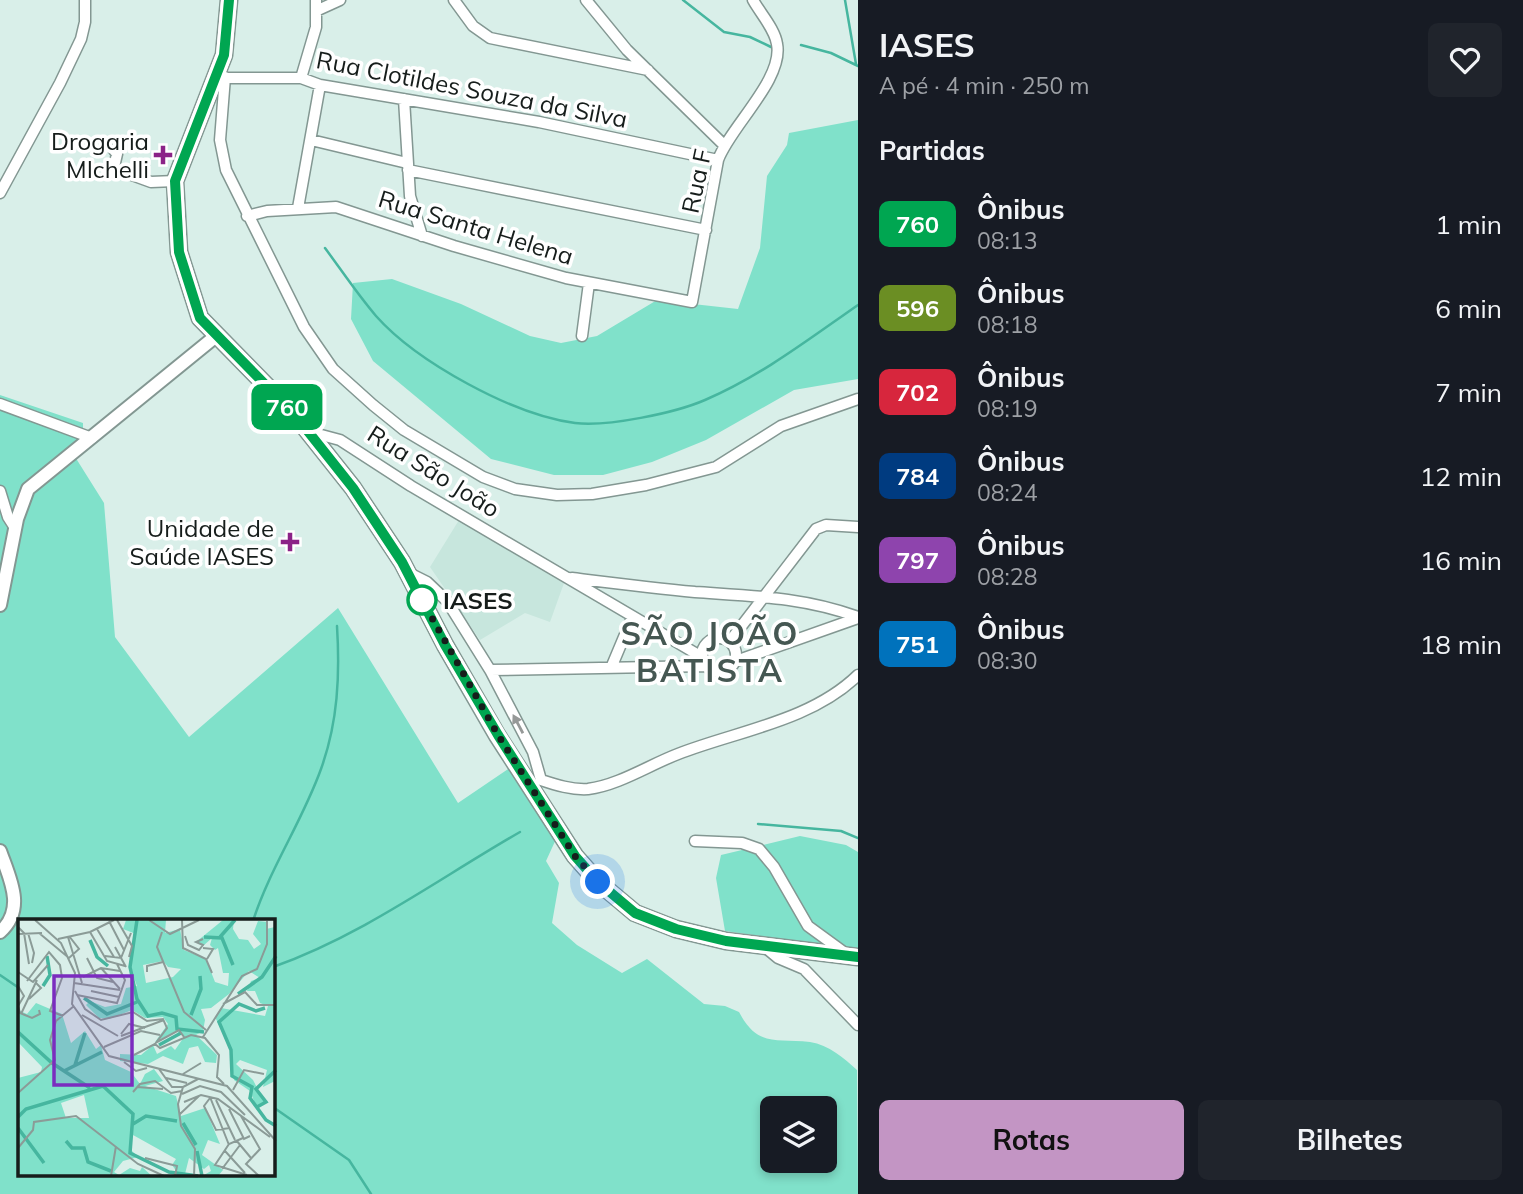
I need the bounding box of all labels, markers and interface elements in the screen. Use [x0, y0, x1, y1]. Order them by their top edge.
button: heart [1428, 23, 1502, 97]
text: IASES [879, 24, 975, 65]
street label: Rua Clotildes Souza da Silva [314, 44, 630, 134]
text: A pé · 4 min · 250 m [879, 71, 1089, 100]
place label: Drogaria MIchelli [51, 126, 149, 184]
text: Partidas [879, 134, 985, 167]
street label: Rua F [675, 146, 717, 216]
marker: Drogaria MIchelli [155, 147, 171, 163]
street label: Rua Santa Helena [375, 183, 577, 271]
text: Ônibus [977, 193, 1065, 226]
text: 1 min [1435, 208, 1502, 241]
text: 760 [896, 209, 939, 239]
text: 08:13 [977, 226, 1037, 255]
text: Ônibus [977, 277, 1065, 310]
text: 6 min [1435, 292, 1502, 325]
text: 596 [896, 293, 939, 323]
text: 08:18 [977, 310, 1037, 339]
text: Ônibus [977, 361, 1065, 394]
text: 7 min [1435, 376, 1502, 409]
text: 702 [896, 377, 939, 407]
line badge: 760 [247, 384, 327, 430]
text: 760 [265, 392, 309, 422]
text: 08:19 [977, 394, 1037, 423]
street label: Rua São João [362, 418, 506, 524]
text: Ônibus [977, 445, 1065, 478]
text: 12 min [1420, 460, 1502, 493]
text: 784 [896, 461, 939, 491]
text: 08:24 [977, 478, 1037, 507]
place label: Unidade de Saúde IASES [130, 513, 274, 571]
text: Ônibus [977, 529, 1065, 562]
marker: Unidade de Saúde IASES [280, 532, 300, 552]
text: 16 min [1420, 544, 1502, 577]
text: 797 [896, 545, 939, 575]
text: 08:28 [977, 562, 1037, 591]
marker: IASES [407, 585, 437, 615]
place label: IASES [443, 585, 513, 615]
district label: SÃO JOÃO BATISTA [621, 613, 799, 690]
text: Ônibus [977, 613, 1065, 646]
text: 18 min [1420, 628, 1502, 661]
text: 751 [896, 629, 939, 659]
text: 08:30 [977, 646, 1037, 675]
one-way arrow [513, 714, 524, 734]
your location [580, 864, 615, 899]
inset map [18, 919, 275, 1176]
map controls [760, 1096, 837, 1173]
button: layers [760, 1096, 837, 1173]
button: Rotas [879, 1100, 1184, 1180]
button: Bilhetes [1198, 1100, 1502, 1180]

